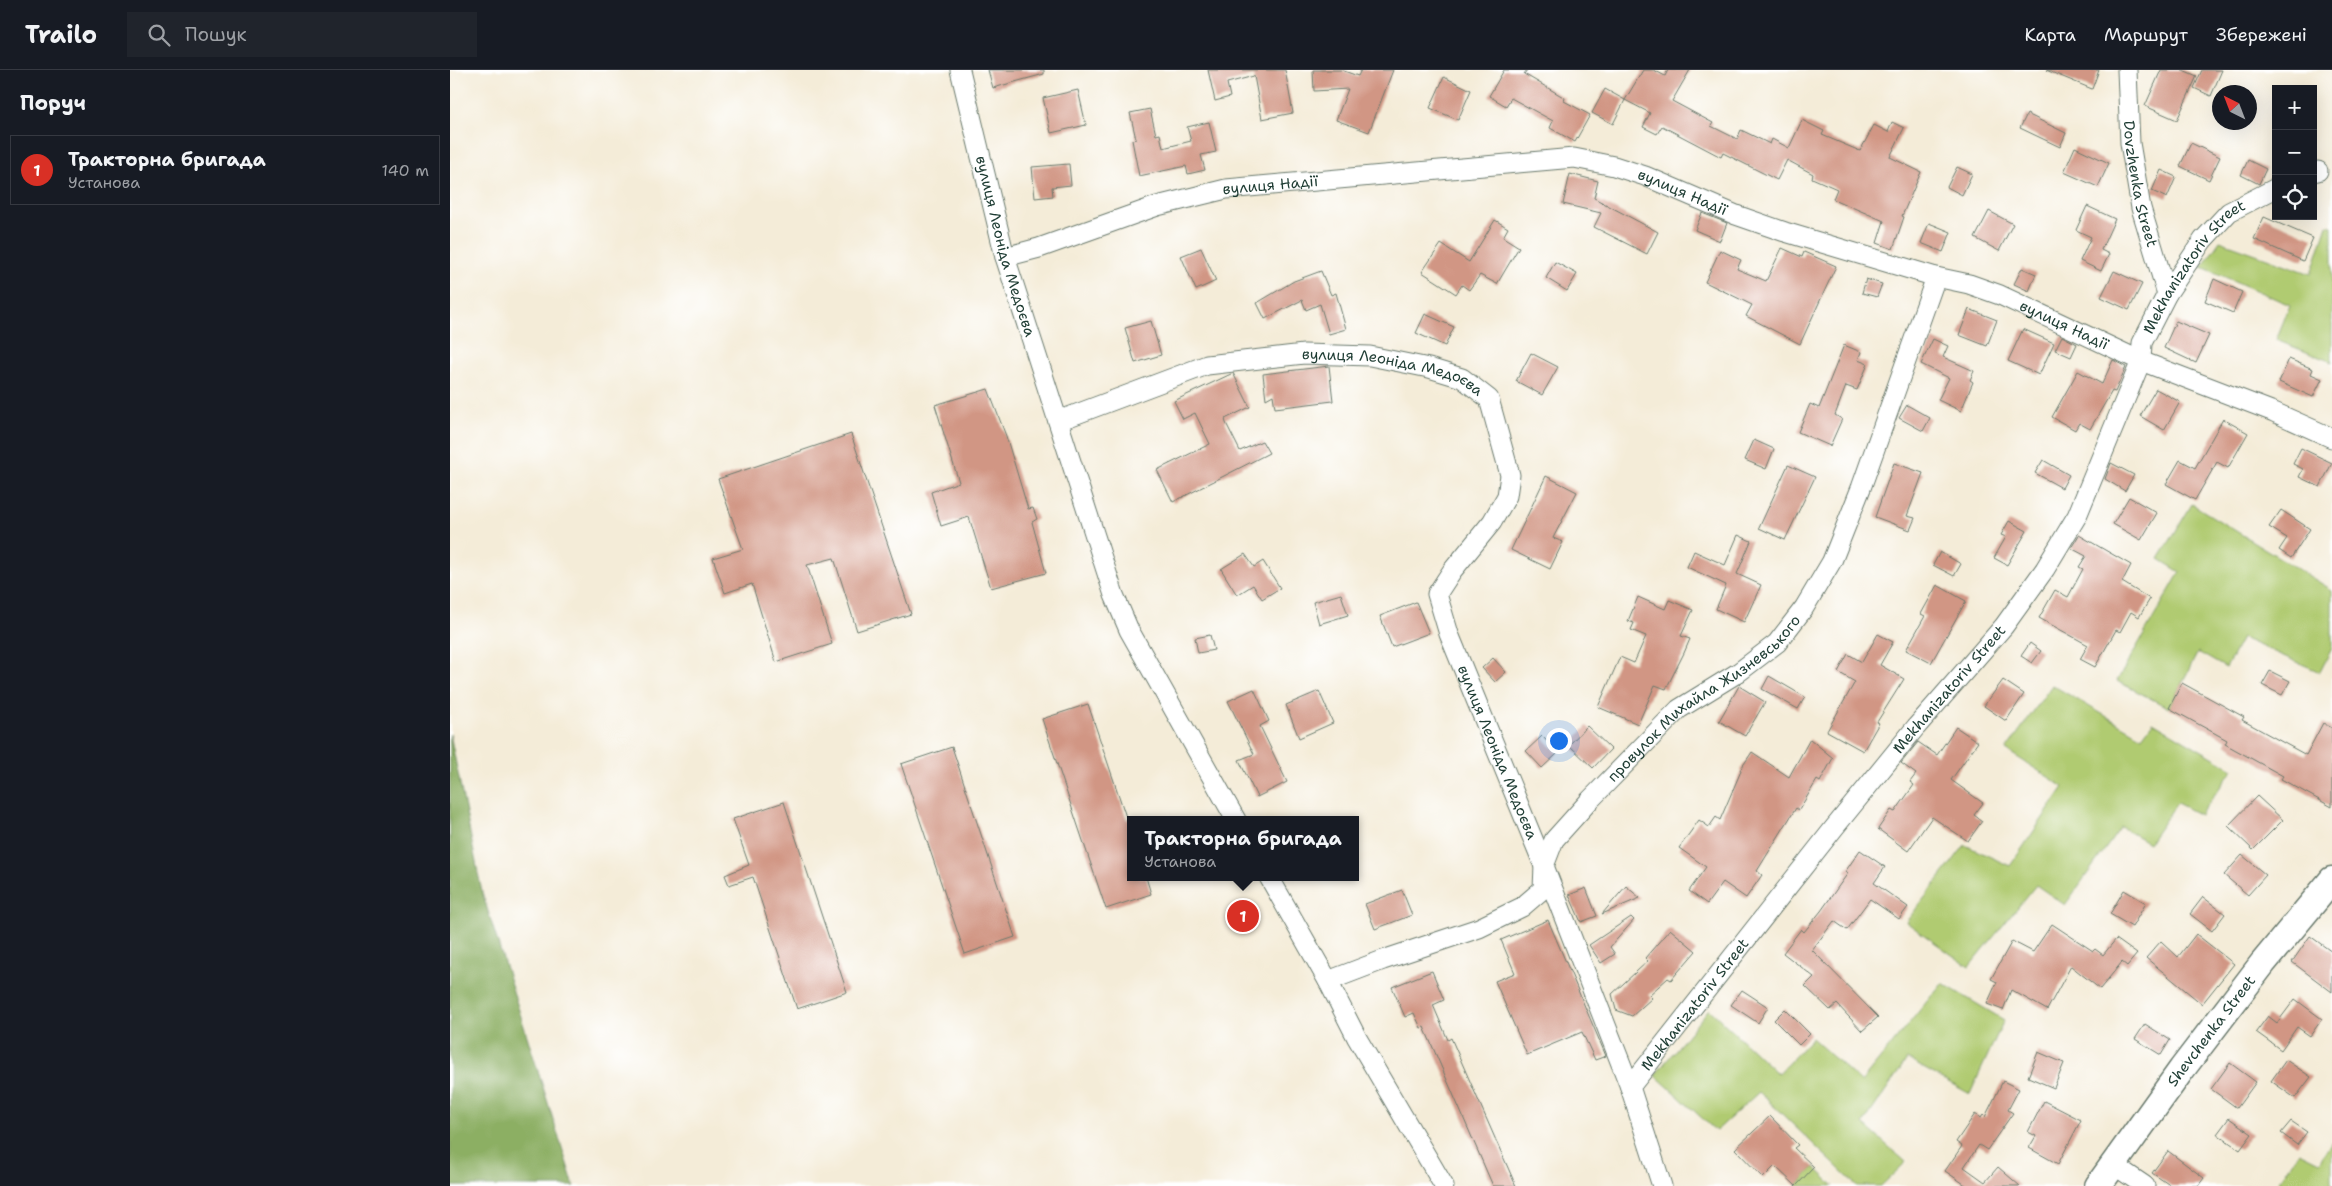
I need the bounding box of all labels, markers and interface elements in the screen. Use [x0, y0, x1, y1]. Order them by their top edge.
search box [127, 12, 477, 57]
text: Trailo [25, 19, 97, 51]
icon: search [145, 21, 173, 49]
text: Пошук [185, 22, 247, 47]
text: Карта [2024, 23, 2076, 47]
text: Маршрут [2104, 23, 2188, 47]
text: Збережені [2216, 23, 2307, 47]
north arrow [2212, 85, 2257, 130]
map controls [2272, 85, 2317, 220]
button: + [2272, 85, 2317, 130]
text: Поруч [20, 89, 86, 117]
street label: Dovzhenka Street [2119, 120, 2162, 250]
button: − [2272, 130, 2317, 175]
text: Тракторна бригада [68, 147, 266, 172]
street label: вулиця Леоніда Медоєва [971, 154, 1040, 340]
text: 1 [33, 160, 41, 181]
text: 140 m [382, 160, 429, 181]
street label: вулиця Надії [1635, 164, 1731, 220]
street label: вулиця Надії [1222, 171, 1320, 199]
text: Установа [68, 172, 140, 193]
button: locate [2272, 175, 2317, 220]
street label: Mekhanizatoriv Street [2138, 195, 2249, 337]
street label: вулиця Надії [2016, 296, 2112, 355]
street label: вулиця Леоніда Медоєва [1301, 344, 1488, 401]
street label: провулок Михайла Жизневського [1603, 611, 1805, 786]
street label: Mekhanizatoriv Street [1888, 621, 2010, 758]
street label: вулиця Леоніда Медоєва [1453, 662, 1542, 843]
your location [1546, 728, 1572, 754]
popup [1127, 816, 1359, 881]
text: Тракторна бригада [1144, 826, 1342, 851]
text: Установа [1144, 851, 1216, 872]
pin: 1 [1227, 897, 1259, 935]
street label: Mekhanizatoriv Street [1637, 934, 1753, 1075]
street label: Shevchenka Street [2163, 971, 2260, 1090]

